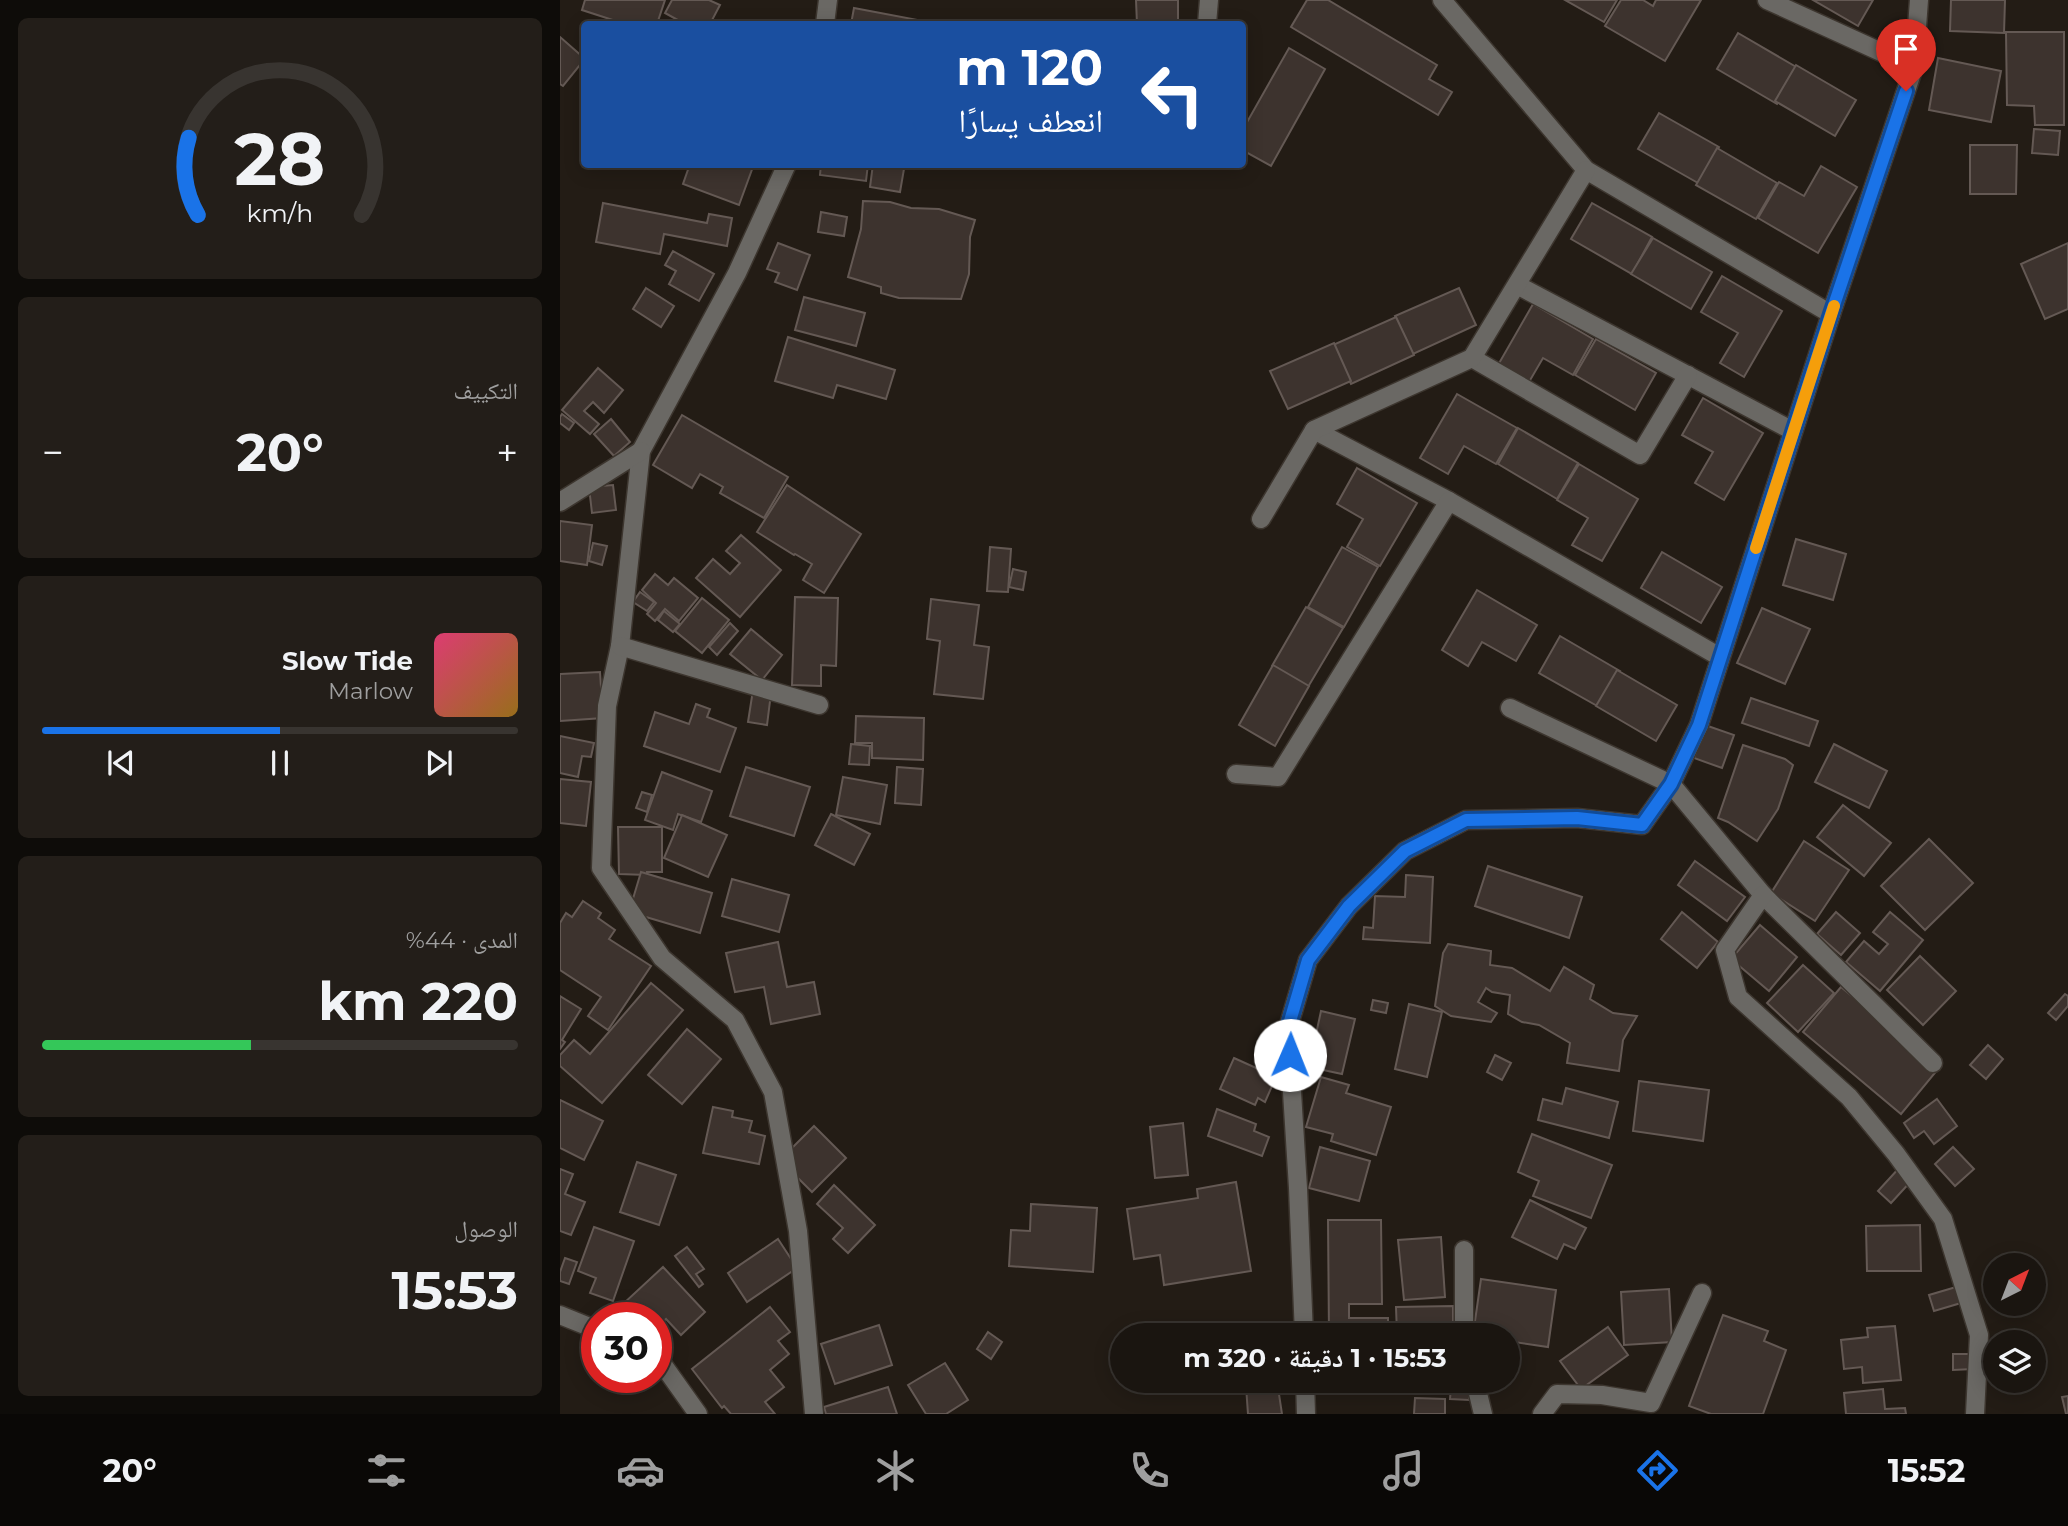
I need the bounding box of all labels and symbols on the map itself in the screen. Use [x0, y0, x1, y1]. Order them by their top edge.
pin [1876, 19, 1936, 91]
position arrow [1253, 1018, 1327, 1092]
north arrow [1983, 1253, 2046, 1316]
speed limit sign: 30 [581, 1302, 672, 1393]

